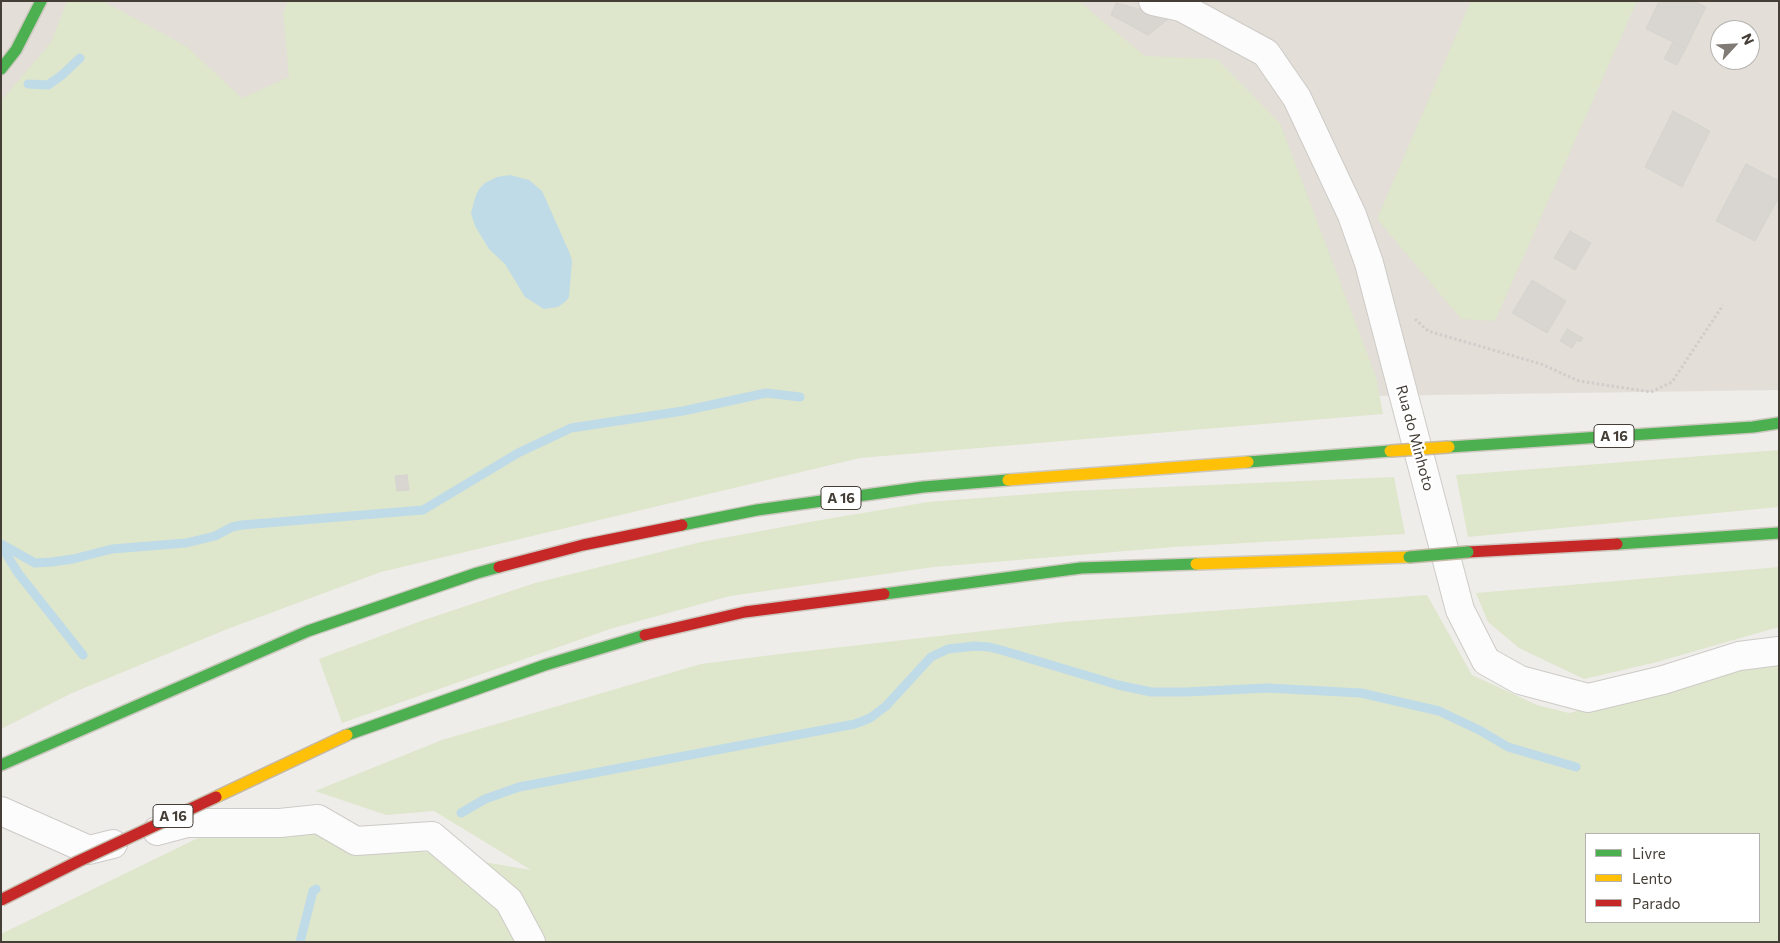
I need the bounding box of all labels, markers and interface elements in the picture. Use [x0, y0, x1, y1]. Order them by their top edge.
north arrow [1710, 20, 1760, 70]
text: N [1738, 31, 1758, 47]
street label: Rua do Minhoto [1392, 383, 1438, 493]
road number: A 16 [1594, 424, 1634, 448]
road number: A 16 [821, 486, 861, 509]
road number: A 16 [153, 804, 193, 828]
legend [1585, 833, 1760, 923]
text: Livre [1632, 844, 1666, 862]
text: Lento [1632, 869, 1672, 887]
text: Parado [1632, 894, 1681, 912]

